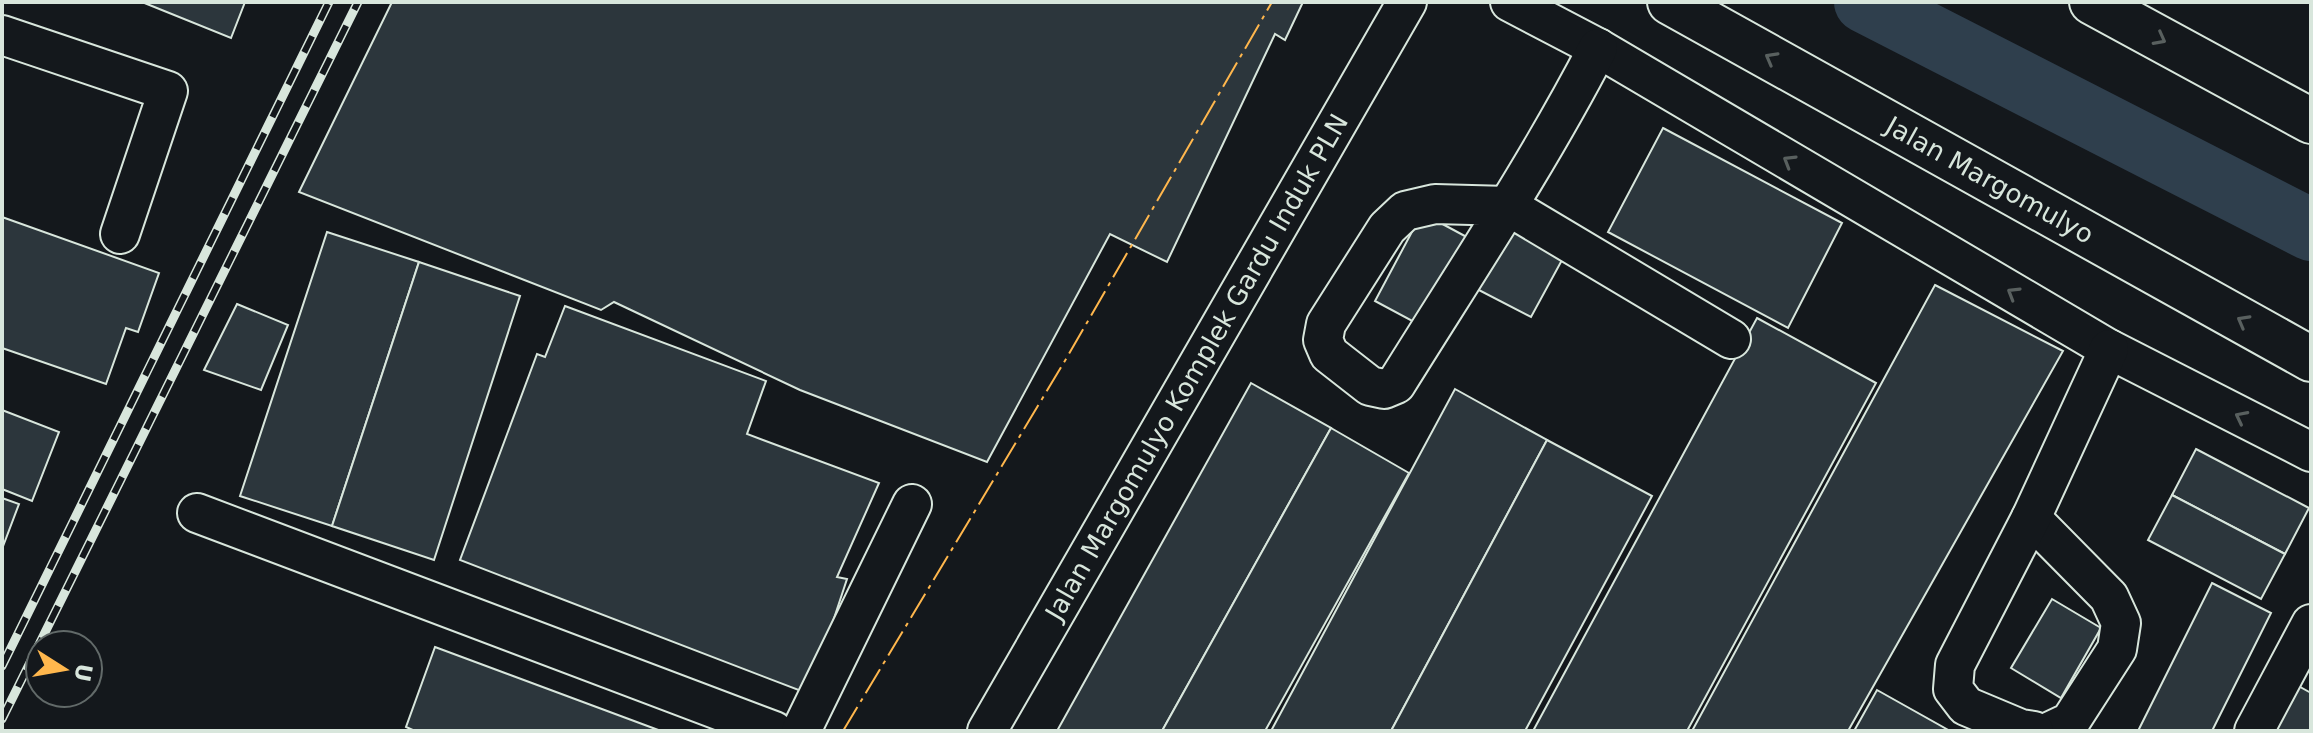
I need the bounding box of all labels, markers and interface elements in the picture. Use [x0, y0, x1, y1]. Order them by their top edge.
one-way arrow [2151, 29, 2166, 45]
one-way arrow [1765, 52, 1780, 68]
street label: Jalan Margomulyo Komplek Gardu Induk PLN [1038, 109, 1354, 627]
street label: Jalan Margomulyo [1879, 109, 2099, 250]
one-way arrow [1783, 155, 1798, 170]
one-way arrow [2007, 287, 2022, 302]
one-way arrow [2237, 315, 2251, 330]
one-way arrow [2235, 411, 2250, 426]
north arrow [24, 629, 104, 709]
text: U [69, 662, 97, 684]

